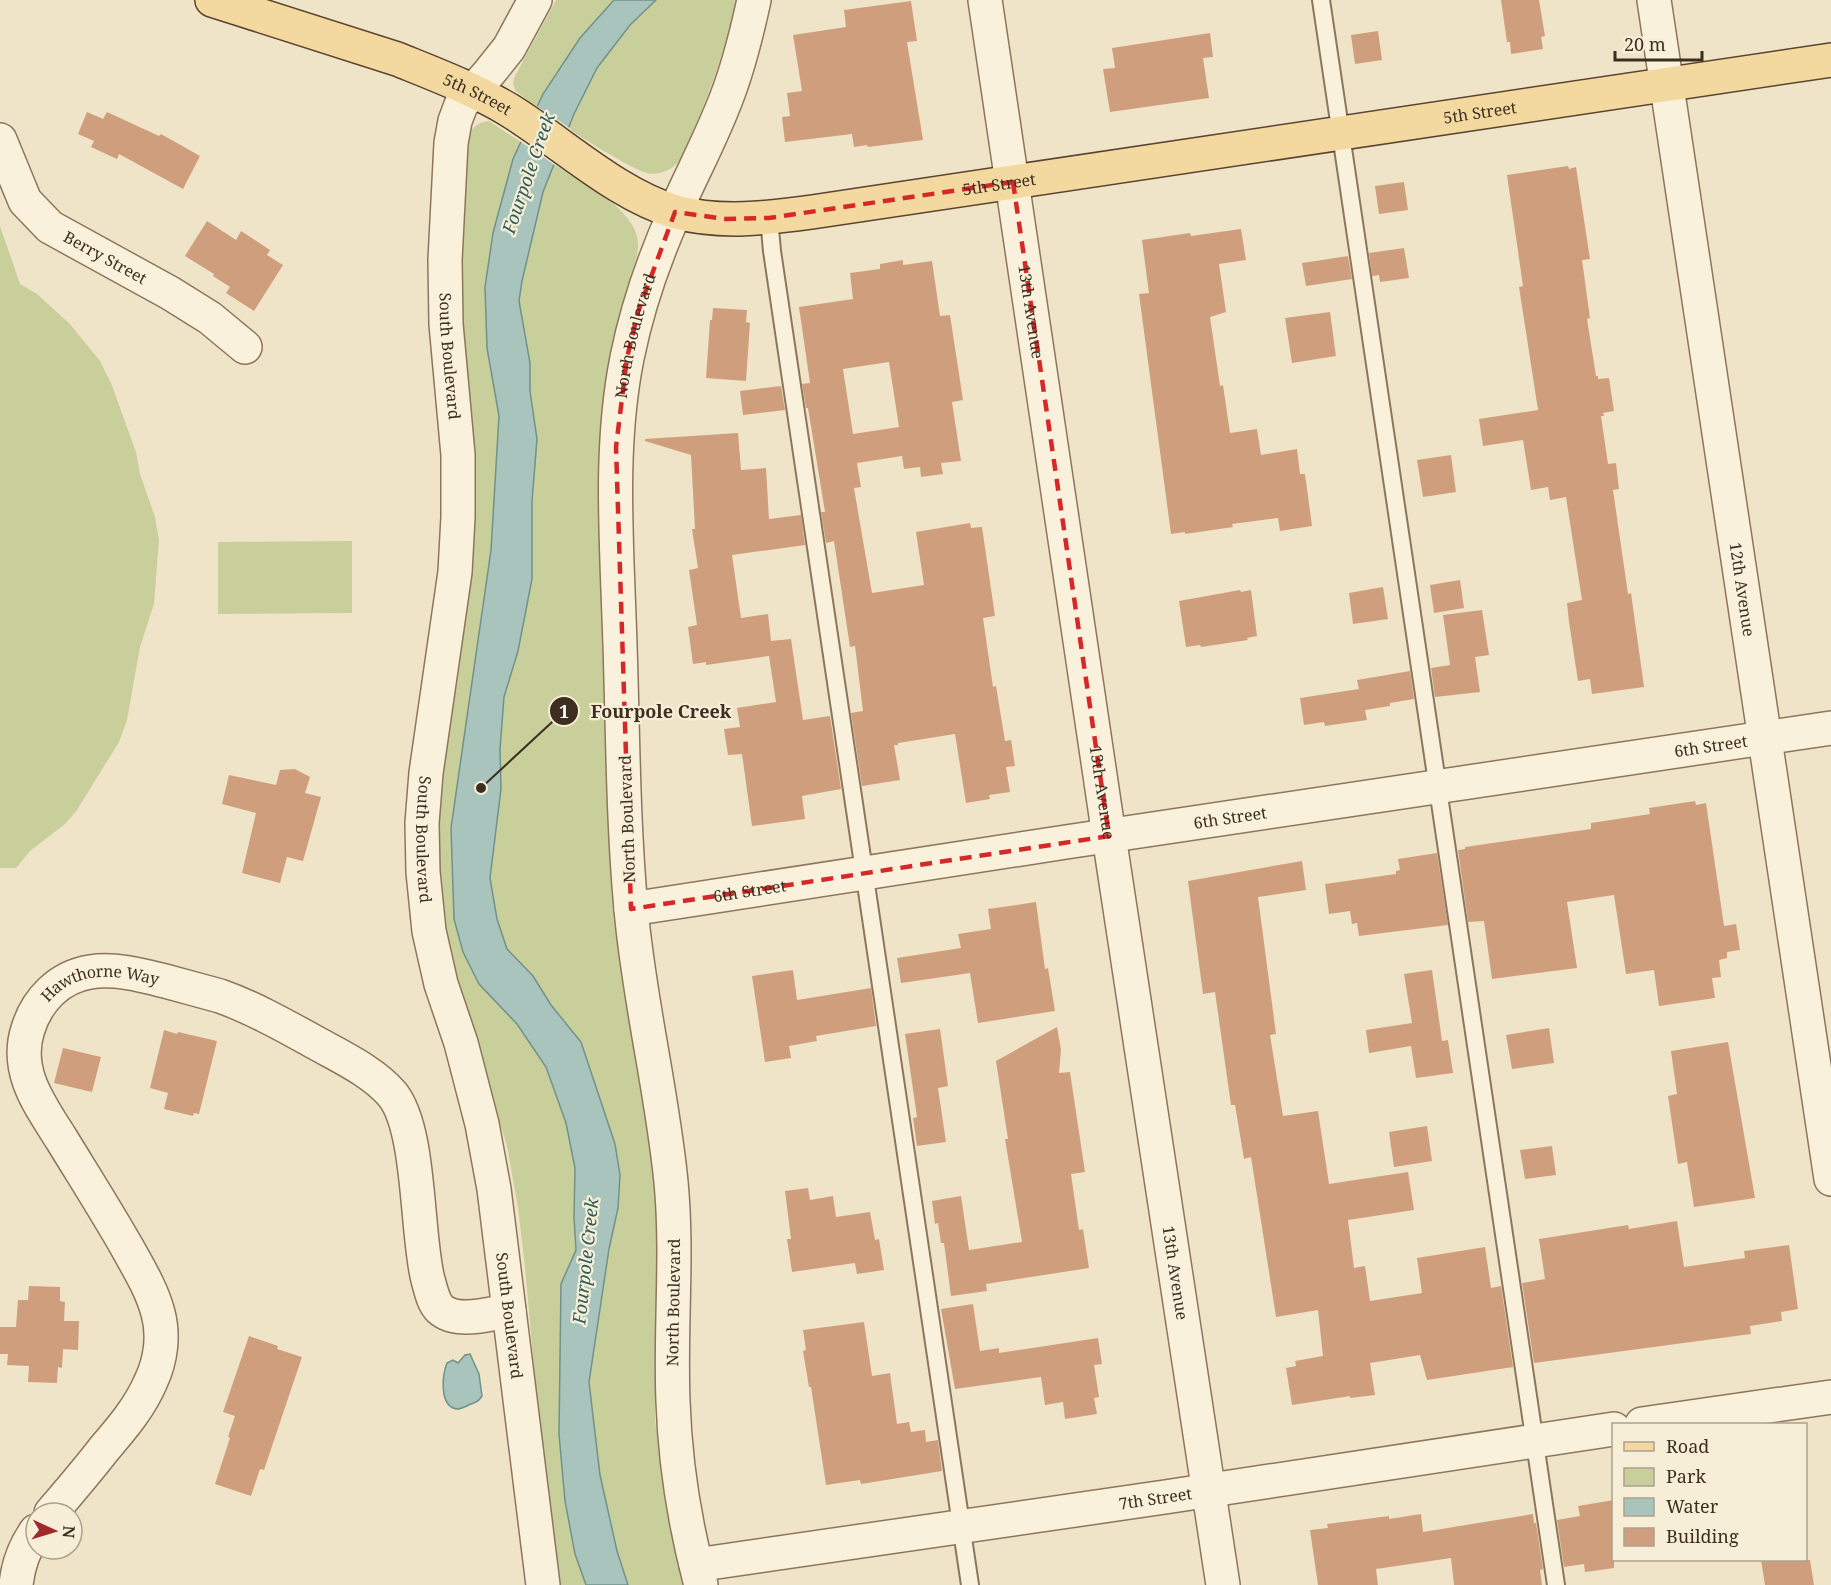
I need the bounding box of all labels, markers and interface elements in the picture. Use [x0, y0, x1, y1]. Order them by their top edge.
scale bar [1615, 24, 1702, 62]
text: 20 m [1624, 32, 1666, 56]
street label: 5th Street [440, 68, 516, 120]
street label: 5th Street [1442, 96, 1518, 129]
water label: Fourpole Creek [496, 109, 560, 238]
street label: 5th Street [961, 168, 1038, 200]
street label: Berry Street [60, 226, 151, 289]
street label: 13th Avenue [1013, 263, 1049, 360]
street label: North Boulevard [610, 270, 661, 400]
street label: South Boulevard [435, 293, 466, 421]
street label: 12th Avenue [1725, 541, 1760, 638]
callout: Fourpole Creek [549, 693, 743, 729]
text: 1 [559, 699, 569, 723]
text: Fourpole Creek [591, 699, 732, 723]
street label: 6th Street [1673, 730, 1749, 762]
street label: 13th Avenue [1085, 744, 1120, 841]
street label: North Boulevard [614, 755, 640, 883]
street label: South Boulevard [411, 775, 437, 904]
street label: 6th Street [1192, 801, 1268, 834]
street label: 6th Street [712, 874, 788, 907]
street label: Hawthorne Way [36, 960, 162, 1007]
water label: Fourpole Creek [566, 1196, 604, 1326]
street label: 13th Avenue [1157, 1224, 1194, 1321]
street label: North Boulevard [661, 1238, 685, 1367]
street label: South Boulevard [491, 1251, 528, 1380]
legend [1612, 1423, 1807, 1561]
text: Road [1666, 1434, 1709, 1458]
text: Park [1666, 1464, 1706, 1488]
street label: 7th Street [1117, 1482, 1194, 1515]
text: Water [1666, 1494, 1719, 1518]
north arrow [24, 1501, 84, 1561]
text: Building [1666, 1524, 1739, 1548]
text: N [58, 1525, 80, 1539]

